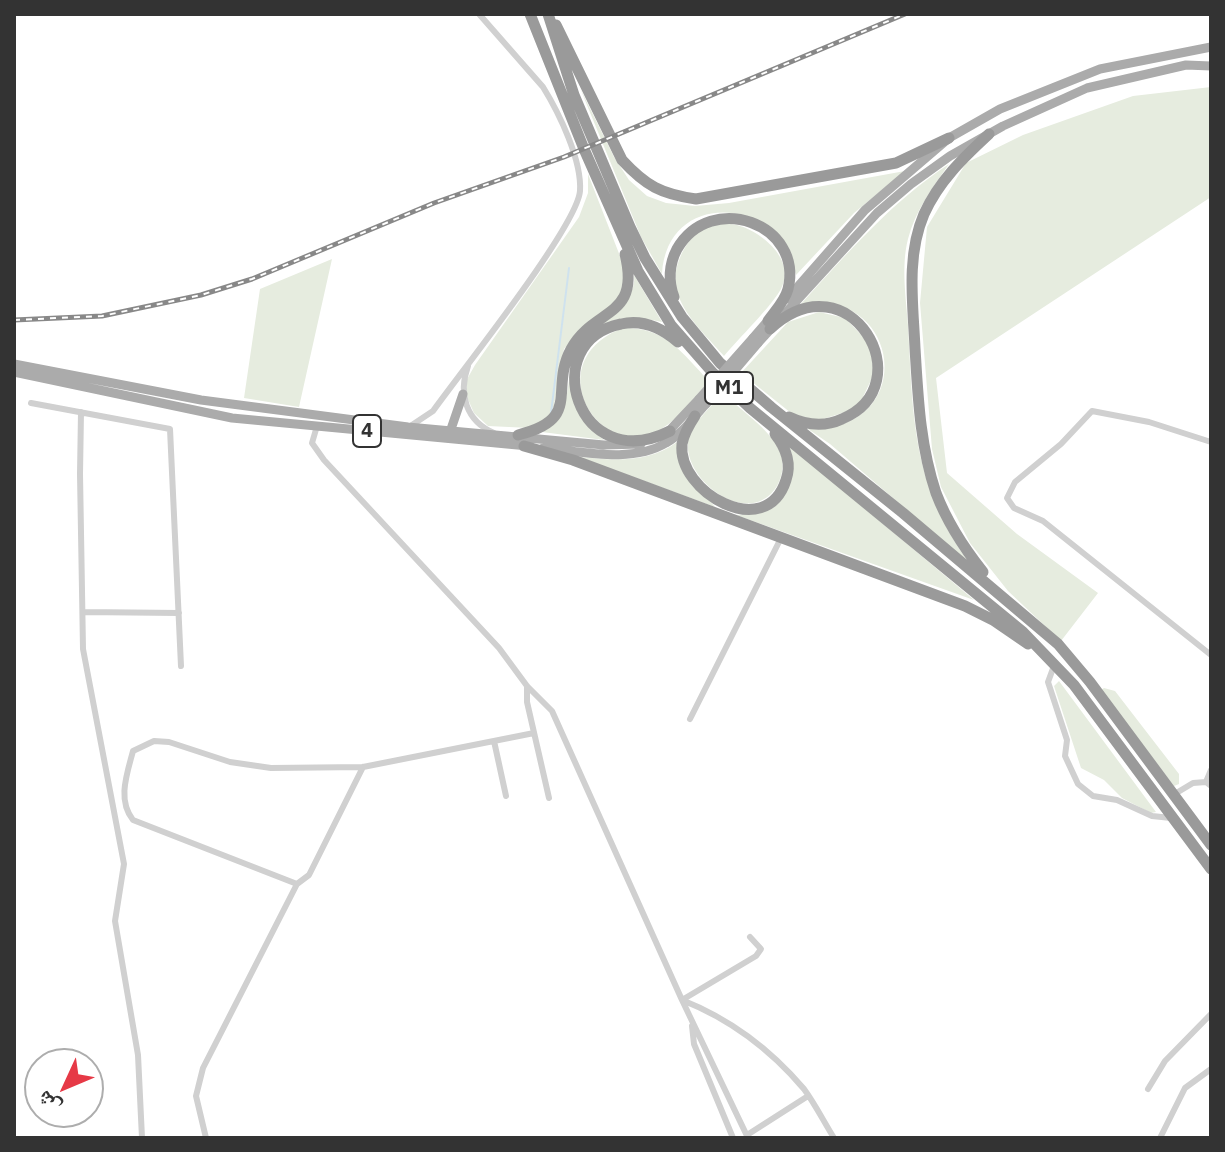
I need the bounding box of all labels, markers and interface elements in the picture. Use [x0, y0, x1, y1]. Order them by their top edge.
road number: M1 [705, 372, 753, 404]
road number: 4 [353, 415, 381, 447]
north arrow [24, 1048, 104, 1128]
text: ش [29, 1085, 66, 1122]

